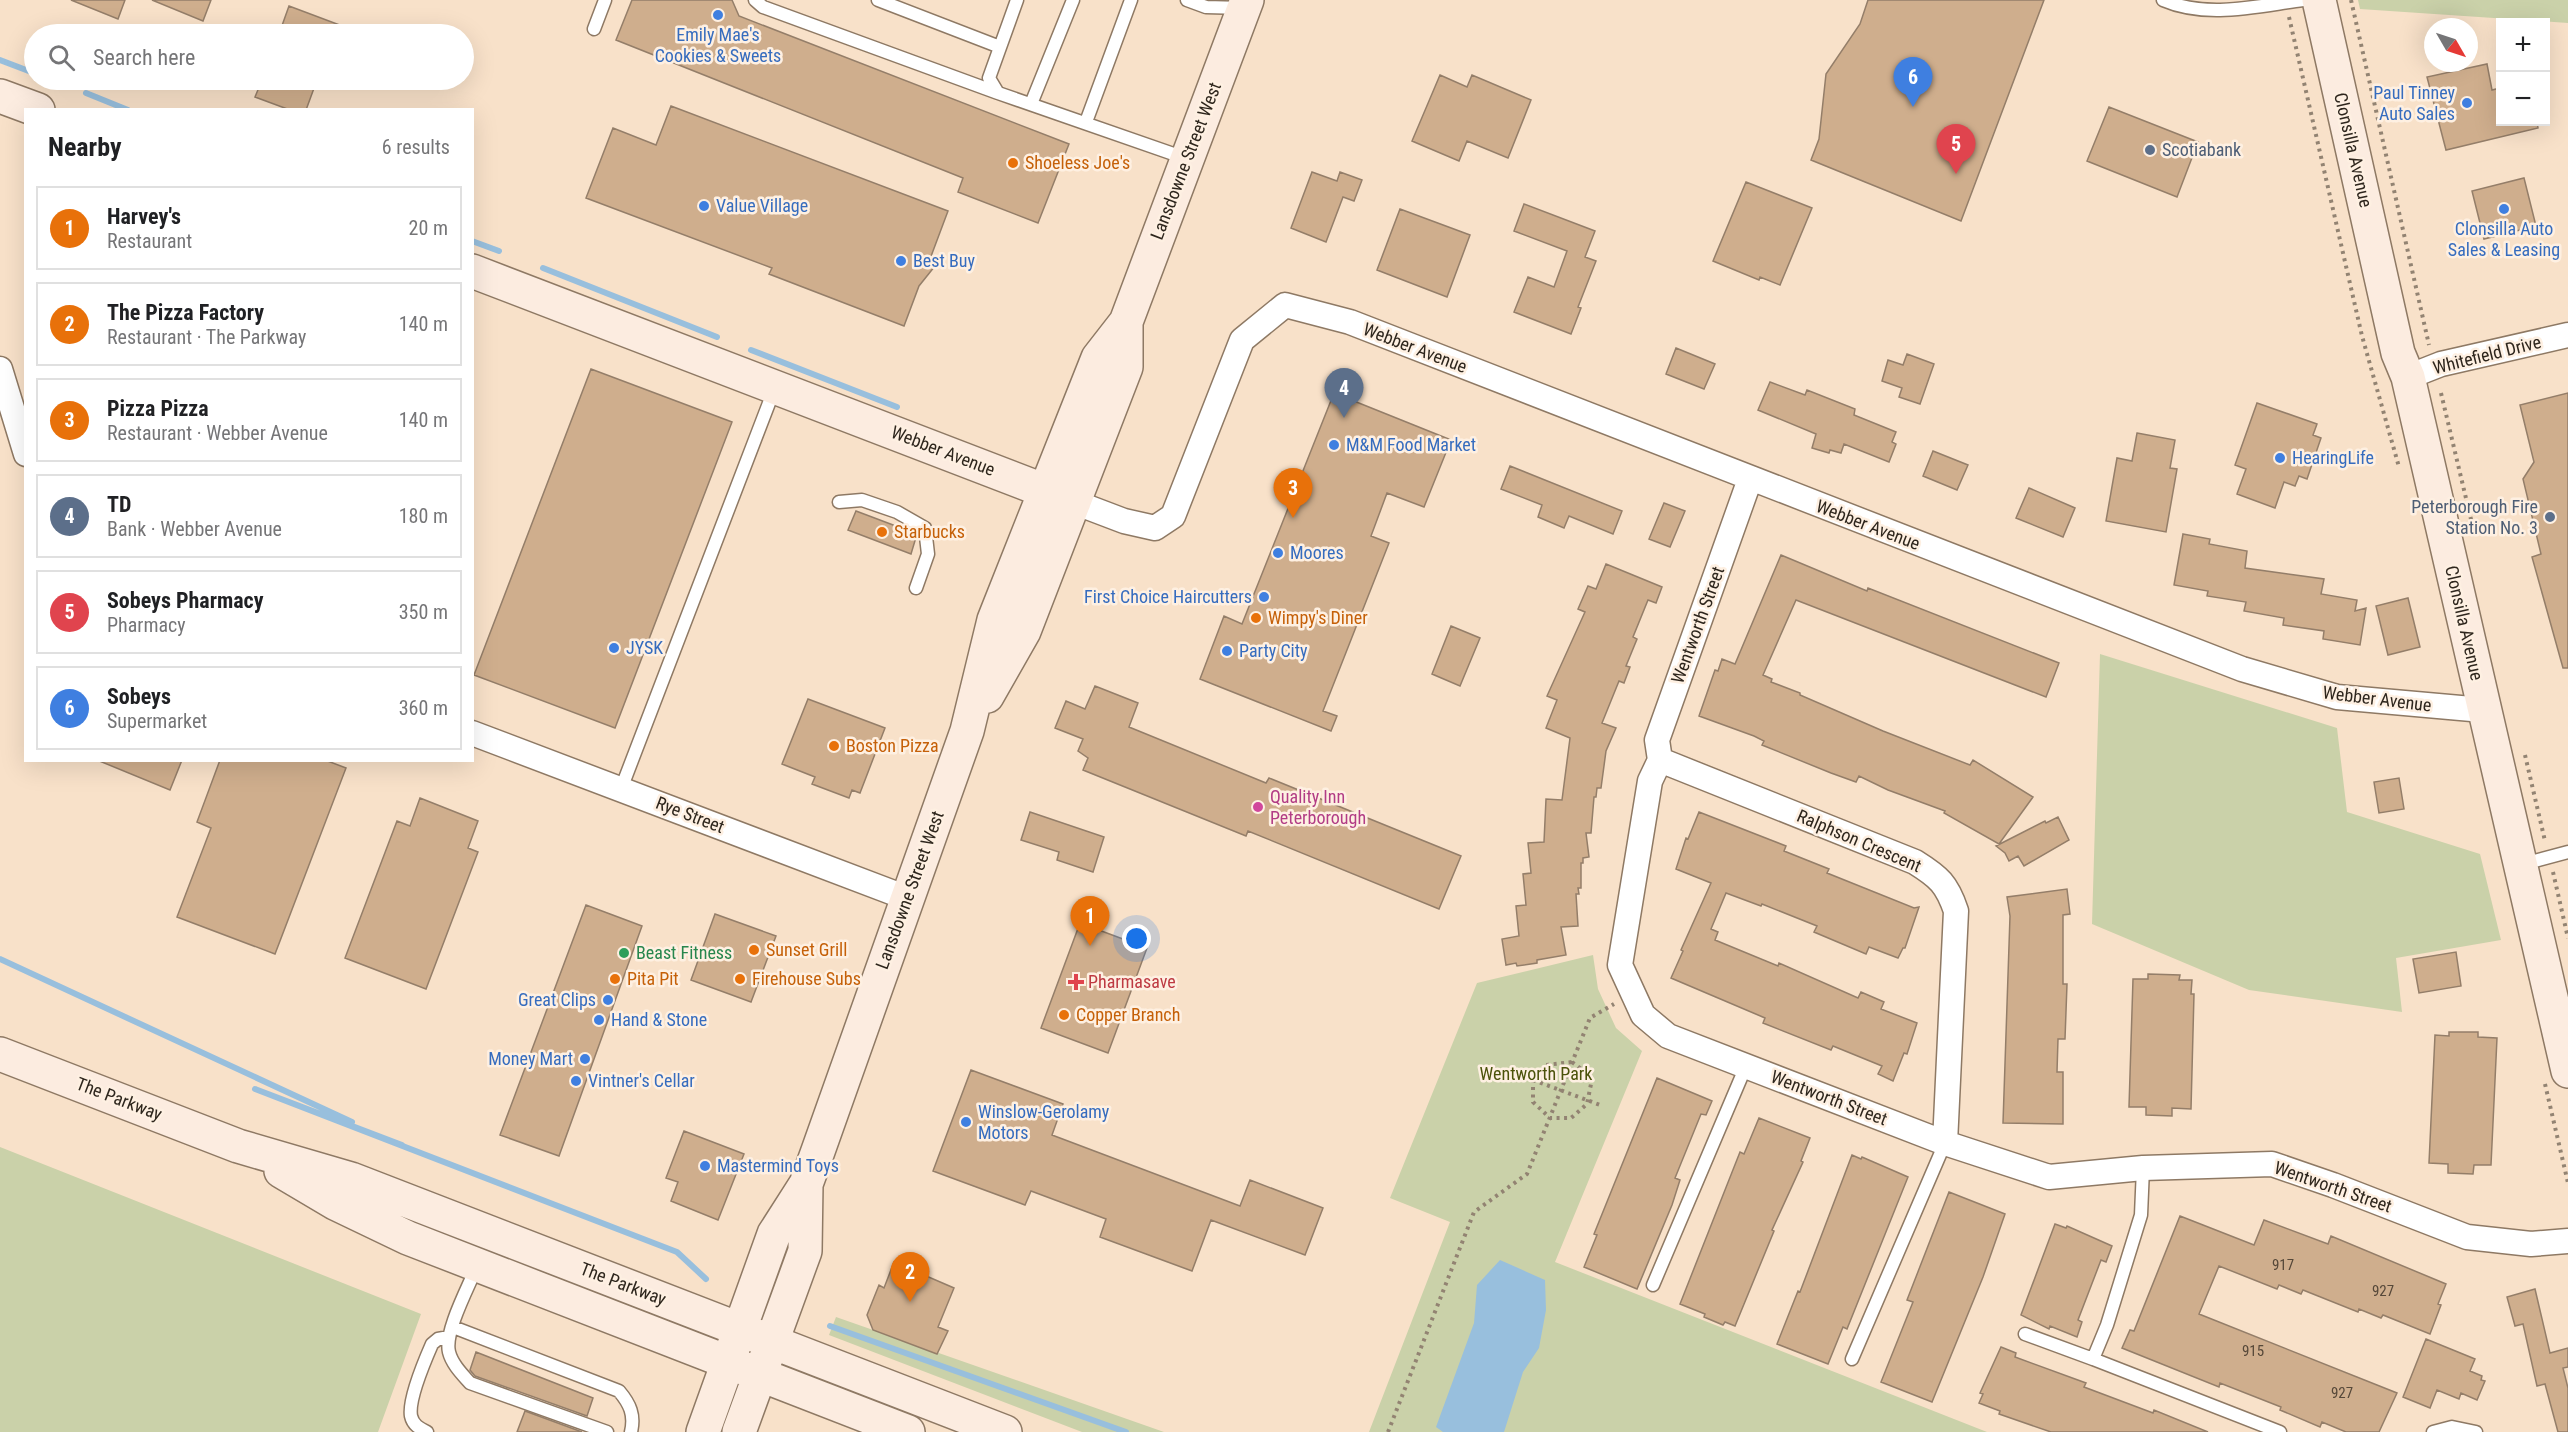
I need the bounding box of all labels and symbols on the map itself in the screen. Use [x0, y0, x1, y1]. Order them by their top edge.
marker: Emily Mae's Cookies & Sweets [711, 8, 725, 22]
north arrow [2424, 18, 2478, 72]
place label: Emily Mae's Cookies & Sweets [655, 24, 781, 66]
pin: 6 [1894, 57, 1932, 107]
street label: Lansdowne Street West [1146, 79, 1225, 242]
place label: Paul Tinney Auto Sales [2373, 82, 2455, 124]
street label: Clonsilla Avenue [2330, 90, 2377, 209]
marker: Paul Tinney Auto Sales [2460, 96, 2474, 110]
pin: 5 [1936, 124, 1976, 174]
place label: Scotiabank [2162, 139, 2241, 160]
marker: Scotiabank [2143, 143, 2157, 157]
place label: Shoeless Joe's [1025, 152, 1130, 173]
marker: Shoeless Joe's [1006, 156, 1020, 170]
place label: Value Village [716, 195, 808, 216]
marker: Value Village [697, 199, 711, 213]
marker: Clonsilla Auto Sales & Leasing [2497, 202, 2511, 216]
place label: Clonsilla Auto Sales & Leasing [2448, 218, 2560, 260]
place label: Best Buy [913, 250, 975, 271]
marker: Best Buy [894, 254, 908, 268]
street label: Webber Avenue [1360, 318, 1470, 377]
street label: Whitefield Drive [2431, 331, 2543, 378]
pin: 4 [1324, 368, 1364, 418]
street label: Webber Avenue [888, 421, 998, 480]
place label: M&M Food Market [1346, 434, 1476, 455]
marker: M&M Food Market [1327, 438, 1341, 452]
place label: HearingLife [2292, 447, 2374, 468]
marker: HearingLife [2273, 451, 2287, 465]
pin: 3 [1274, 468, 1312, 518]
street label: Webber Avenue [1813, 495, 1923, 554]
place label: Peterborough Fire Station No. 3 [2411, 496, 2538, 538]
marker: Peterborough Fire Station No. 3 [2543, 510, 2557, 524]
place label: Starbucks [894, 521, 965, 542]
marker: Starbucks [875, 525, 889, 539]
place label: Moores [1290, 542, 1344, 563]
marker: Moores [1271, 546, 1285, 560]
street label: Wentworth Street [1667, 563, 1728, 686]
street label: Clonsilla Avenue [2441, 563, 2488, 682]
place label: First Choice Haircutters [1084, 586, 1252, 607]
marker: First Choice Haircutters [1257, 590, 1271, 604]
place label: Wimpy's Diner [1268, 607, 1368, 628]
marker: Wimpy's Diner [1249, 611, 1263, 625]
place label: JYSK [626, 637, 663, 658]
place label: Party City [1239, 640, 1308, 661]
marker: JYSK [607, 641, 621, 655]
marker: Party City [1220, 644, 1234, 658]
street label: Webber Avenue [2321, 681, 2433, 716]
place label: Boston Pizza [846, 735, 939, 756]
marker: Boston Pizza [827, 739, 841, 753]
place label: Quality Inn Peterborough [1270, 786, 1366, 828]
street label: Rye Street [653, 792, 727, 837]
marker: Quality Inn Peterborough [1251, 800, 1265, 814]
street label: Ralphson Crescent [1794, 805, 1924, 876]
street label: Lansdowne Street West [871, 808, 948, 972]
pin: 1 [1070, 896, 1110, 946]
your location [1122, 924, 1151, 953]
place label: Sunset Grill [766, 939, 847, 960]
place label: Beast Fitness [636, 942, 732, 963]
marker: Sunset Grill [747, 943, 761, 957]
marker: Beast Fitness [617, 946, 631, 960]
place label: Pita Pit [627, 968, 679, 989]
place label: Firehouse Subs [752, 968, 861, 989]
place label: Pharmasave [1088, 971, 1176, 992]
marker: Pita Pit [608, 972, 622, 986]
marker: Firehouse Subs [733, 972, 747, 986]
marker: Pharmasave [1069, 975, 1083, 989]
place label: Great Clips [518, 989, 596, 1010]
marker: Great Clips [601, 993, 615, 1007]
place label: Copper Branch [1076, 1004, 1180, 1025]
marker: Copper Branch [1057, 1008, 1071, 1022]
place label: Hand & Stone [611, 1009, 707, 1030]
marker: Hand & Stone [592, 1013, 606, 1027]
place label: Money Mart [488, 1048, 573, 1069]
marker: Money Mart [578, 1052, 592, 1066]
park label: Wentworth Park [1480, 1063, 1592, 1084]
street label: Wentworth Street [1768, 1066, 1890, 1129]
place label: Vintner's Cellar [588, 1070, 695, 1091]
street label: The Parkway [73, 1073, 166, 1125]
marker: Vintner's Cellar [569, 1074, 583, 1088]
place label: Winslow-Gerolamy Motors [978, 1101, 1110, 1143]
marker: Winslow-Gerolamy Motors [959, 1115, 973, 1129]
place label: Mastermind Toys [717, 1155, 839, 1176]
street label: Wentworth Street [2272, 1157, 2395, 1216]
marker: Mastermind Toys [698, 1159, 712, 1173]
pin: 2 [890, 1252, 930, 1302]
house number: 917 [2272, 1256, 2294, 1274]
street label: The Parkway [577, 1258, 670, 1310]
house number: 927 [2372, 1282, 2394, 1300]
house number: 915 [2242, 1342, 2264, 1360]
house number: 927 [2331, 1384, 2353, 1402]

